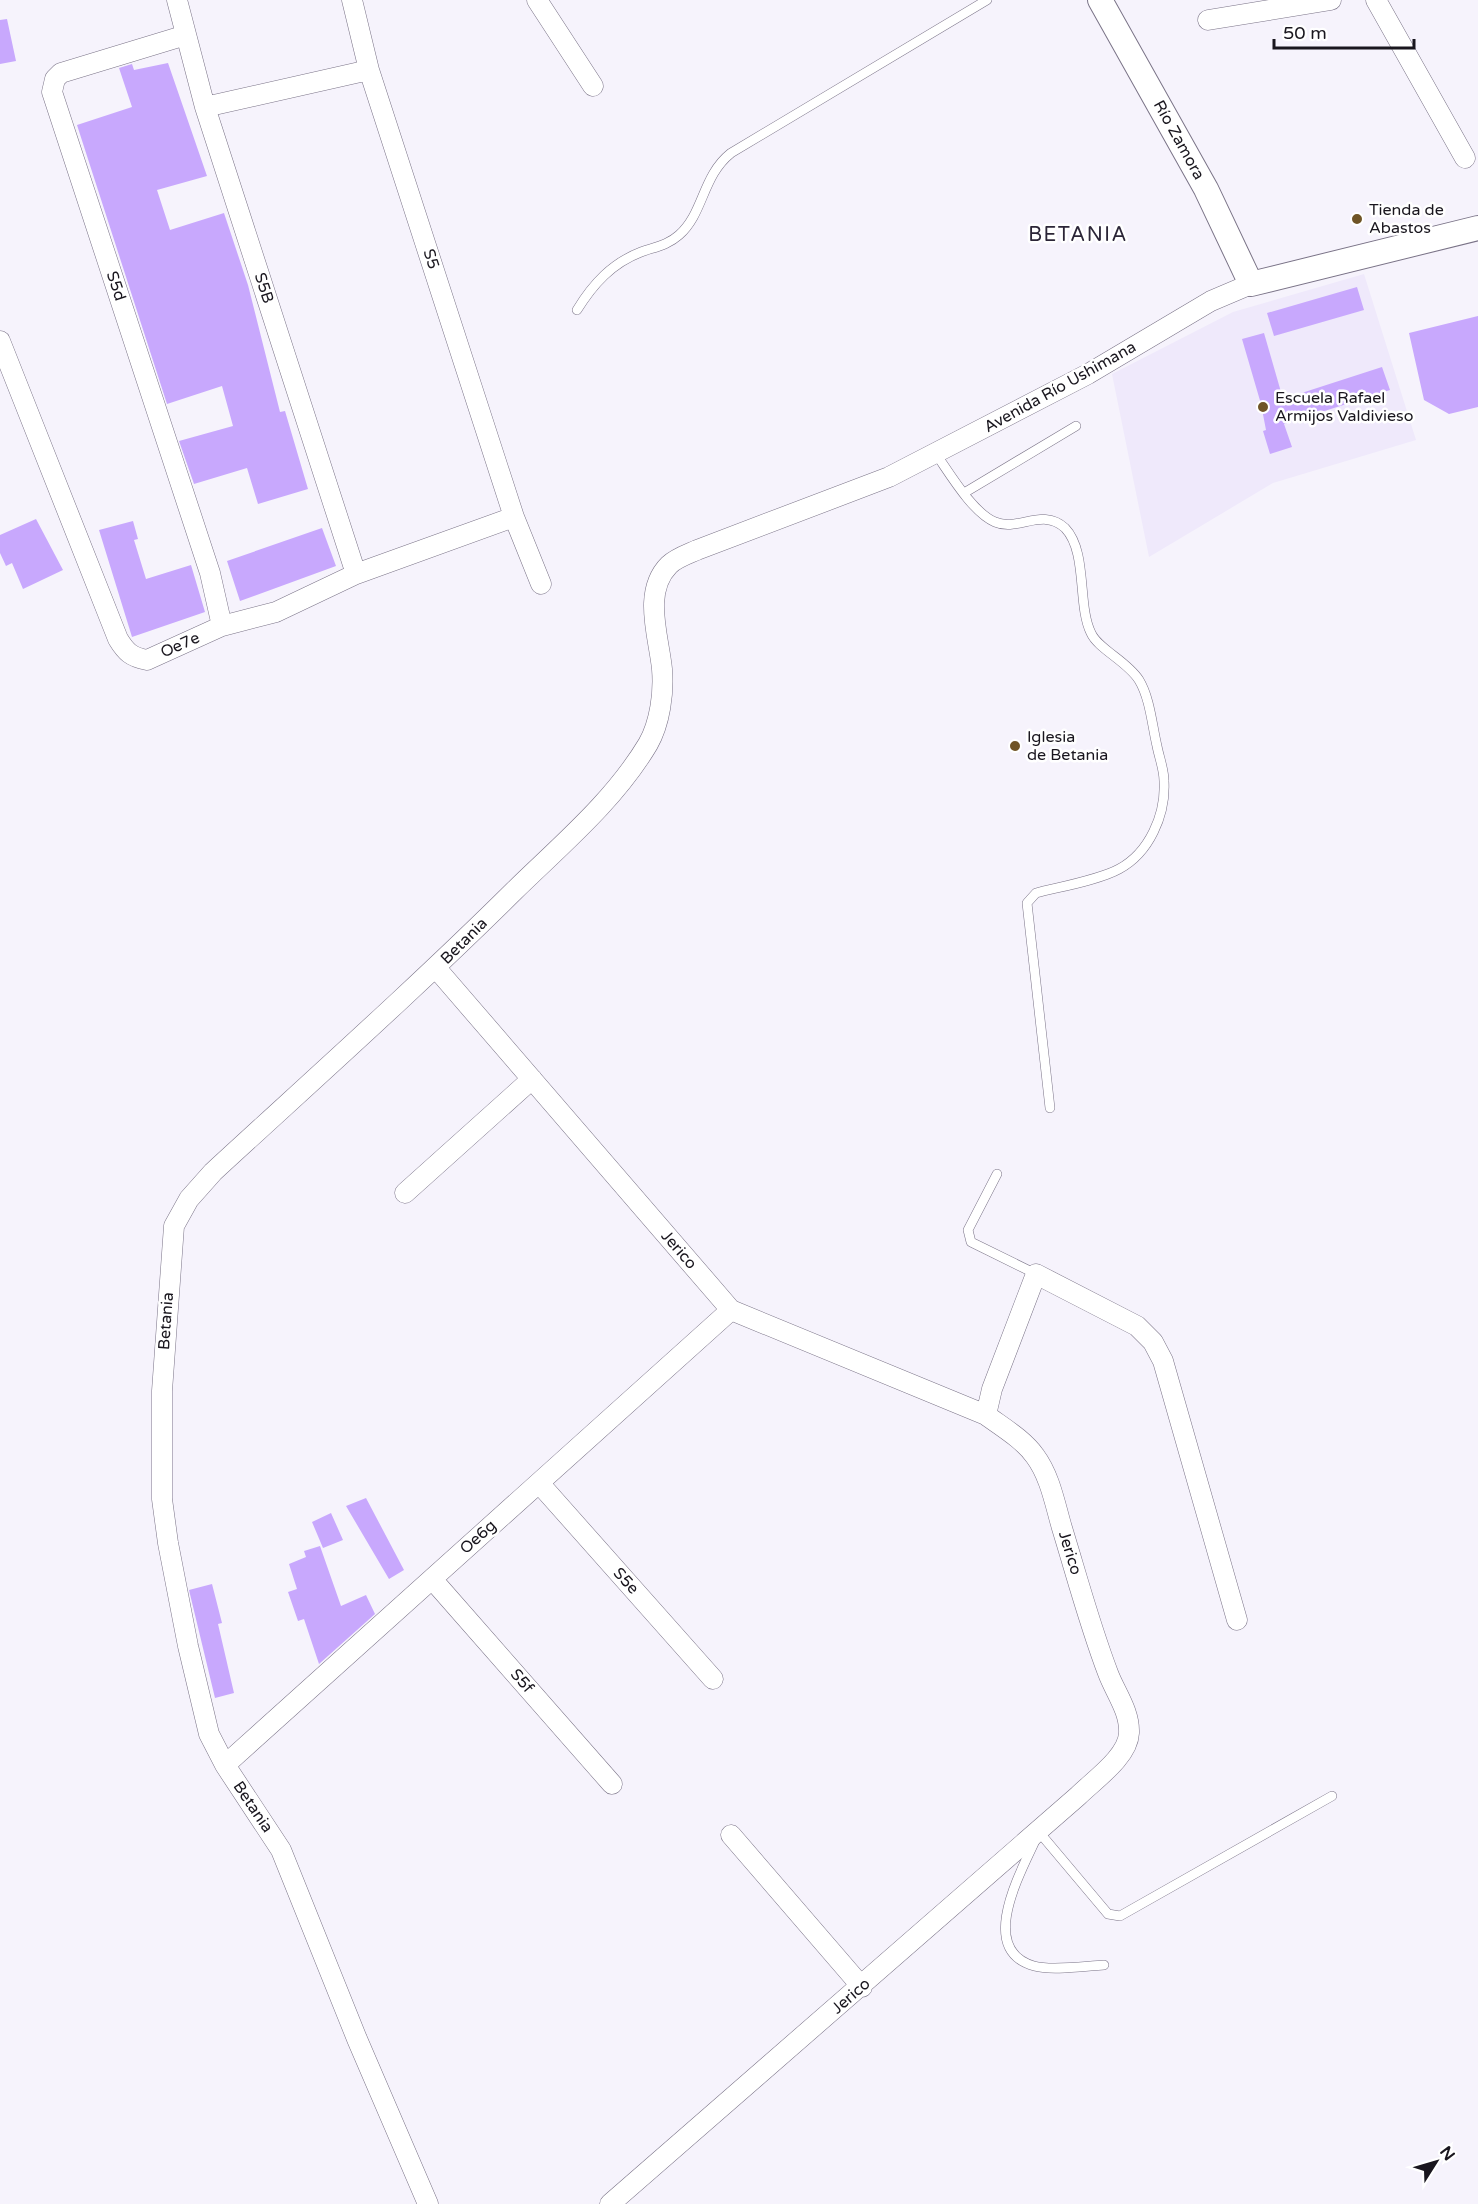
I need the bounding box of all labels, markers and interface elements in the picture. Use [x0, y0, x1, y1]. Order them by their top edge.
scale bar [1274, 12, 1414, 50]
text: 50 m [1283, 22, 1327, 44]
street label: Río Zamora [1149, 97, 1209, 183]
place label: Tienda de Abastos [1369, 200, 1444, 238]
marker: Tienda de Abastos [1350, 212, 1364, 226]
district label: BETANIA [1028, 223, 1128, 247]
street label: S5 [418, 246, 444, 272]
street label: S5d [102, 269, 130, 303]
street label: S5B [250, 270, 278, 306]
street label: Avenida Río Ushimana [980, 337, 1140, 437]
place label: Escuela Rafael Armijos Valdivieso [1275, 388, 1413, 426]
marker: Escuela Rafael Armijos Valdivieso [1256, 400, 1270, 414]
street label: Oe7e [157, 628, 203, 662]
place label: Iglesia de Betania [1027, 727, 1108, 765]
marker: Iglesia de Betania [1008, 739, 1022, 753]
street label: Betania [436, 913, 492, 969]
street label: Jerico [657, 1227, 701, 1273]
street label: Betania [154, 1291, 178, 1351]
street label: Oe6g [456, 1516, 500, 1558]
street label: Jerico [1054, 1529, 1086, 1577]
street label: S5e [609, 1564, 643, 1598]
street label: S5f [506, 1665, 539, 1698]
street label: Betania [229, 1777, 277, 1837]
street label: Jerico [828, 1974, 874, 2018]
north arrow [1406, 2132, 1466, 2192]
text: N [1435, 2142, 1459, 2165]

